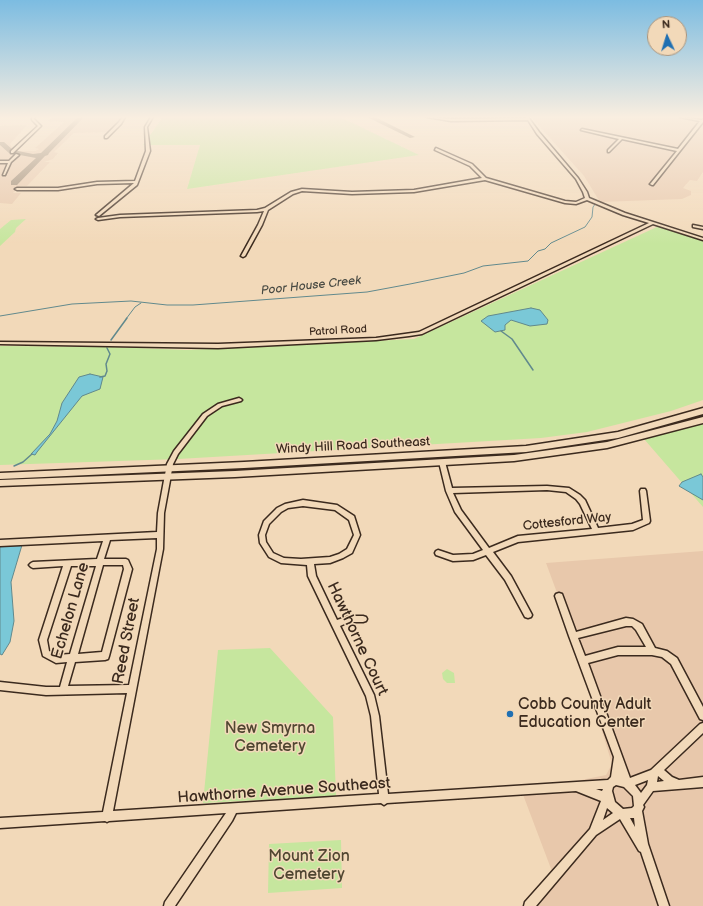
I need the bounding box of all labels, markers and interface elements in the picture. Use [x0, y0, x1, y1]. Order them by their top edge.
north arrow [647, 16, 687, 56]
text: N [662, 18, 671, 31]
water label: Poor House Creek [260, 274, 362, 298]
street label: Patrol Road [309, 323, 367, 339]
street label: Windy Hill Road Southeast [276, 434, 430, 458]
street label: Cottesford Way [522, 510, 612, 534]
street label: Echelon Lane [48, 560, 94, 662]
street label: Hawthorne Court [322, 579, 392, 699]
street label: Reed Street [109, 596, 145, 686]
place label: Cobb County Adult Education Center [518, 695, 652, 733]
marker: Cobb County Adult Education Center [505, 709, 515, 719]
park label: New Smyrna Cemetery [225, 719, 315, 757]
street label: Hawthorne Avenue Southeast [177, 774, 391, 808]
park label: Mount Zion Cemetery [268, 847, 350, 885]

